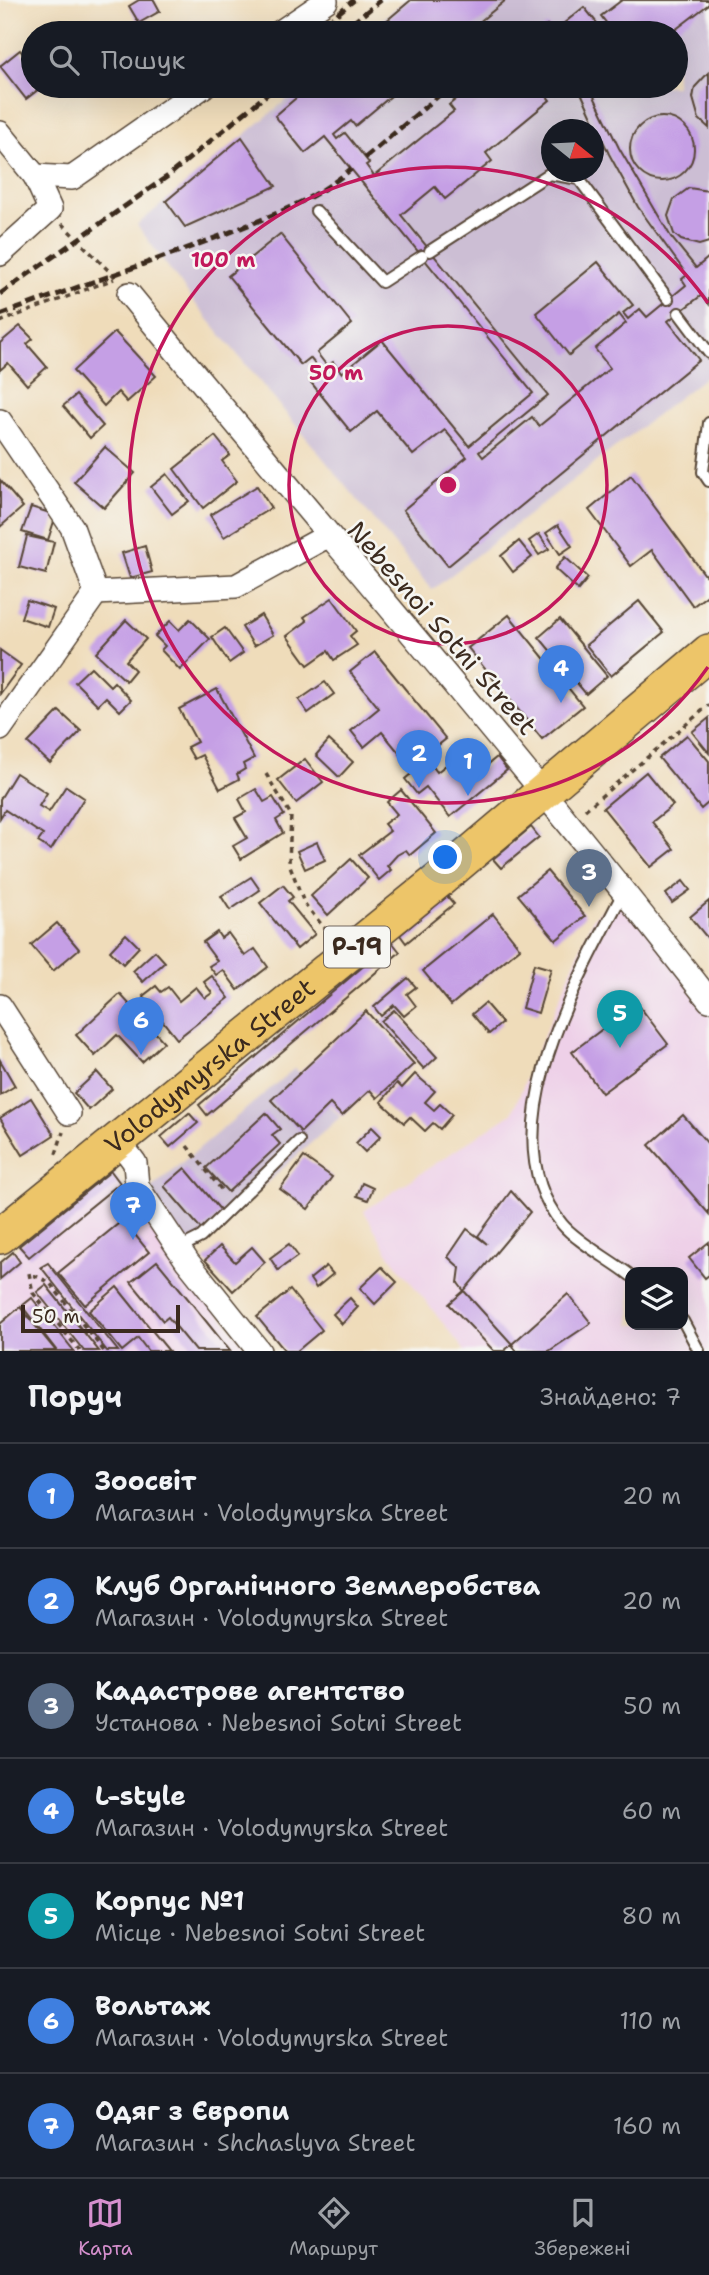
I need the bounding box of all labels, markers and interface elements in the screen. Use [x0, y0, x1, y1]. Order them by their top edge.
search box [21, 21, 688, 98]
icon: search [45, 41, 83, 79]
text: Пошук [101, 42, 185, 77]
north arrow [541, 119, 604, 182]
text: 100 m [191, 246, 255, 274]
text: 50 m [309, 359, 363, 387]
centre of rings [436, 473, 460, 497]
street label: Nebesnoi Sotni Street [340, 513, 545, 742]
pin: 4 [538, 645, 584, 703]
pin: 2 [396, 730, 442, 788]
pin: 1 [445, 738, 491, 796]
your location [428, 840, 462, 874]
pin: 3 [566, 849, 612, 907]
road number: Р-19 [324, 926, 390, 967]
street label: Volodymyrska Street [97, 970, 322, 1162]
pin: 5 [597, 990, 643, 1048]
pin: 6 [118, 997, 164, 1055]
pin: 7 [110, 1182, 156, 1240]
map controls [625, 1267, 688, 1330]
button: layers [625, 1267, 688, 1330]
scale bar [21, 1302, 180, 1334]
text: 50 m [32, 1304, 80, 1329]
text: Поруч [28, 1376, 122, 1417]
text: Знайдено: 7 [540, 1382, 681, 1412]
text: Зоосвіт [95, 1463, 196, 1498]
text: 1 [46, 1481, 56, 1511]
text: 20 m [622, 1481, 681, 1511]
text: Магазин · Volodymyrska Street [95, 1498, 448, 1528]
text: Клуб Органічного Землеробства [95, 1568, 540, 1603]
text: 2 [43, 1586, 59, 1616]
text: 20 m [622, 1586, 681, 1616]
text: Магазин · Volodymyrska Street [95, 1603, 448, 1633]
text: Кадастрове агентство [95, 1673, 405, 1708]
text: 3 [43, 1691, 59, 1721]
text: 50 m [623, 1691, 681, 1721]
text: Установа · Nebesnoi Sotni Street [95, 1708, 462, 1738]
text: L-style [95, 1778, 186, 1813]
text: 4 [43, 1796, 59, 1826]
text: 60 m [622, 1796, 681, 1826]
text: Магазин · Volodymyrska Street [95, 1813, 448, 1843]
text: Корпус №1 [95, 1883, 245, 1918]
text: 5 [44, 1901, 58, 1931]
text: 80 m [622, 1901, 681, 1931]
text: Місце · Nebesnoi Sotni Street [95, 1918, 425, 1948]
text: Вольтаж [95, 1988, 211, 2023]
text: 6 [43, 2006, 59, 2036]
text: 110 m [619, 2006, 681, 2036]
text: Магазин · Volodymyrska Street [95, 2023, 448, 2053]
text: Одяг з Європи [95, 2093, 289, 2128]
text: 7 [43, 2111, 59, 2141]
text: 160 m [613, 2111, 681, 2141]
text: Магазин · Shchaslyva Street [95, 2128, 415, 2158]
tab: Карта [78, 2194, 133, 2261]
tab: Маршрут [289, 2194, 378, 2261]
tab: Збережені [534, 2194, 631, 2261]

